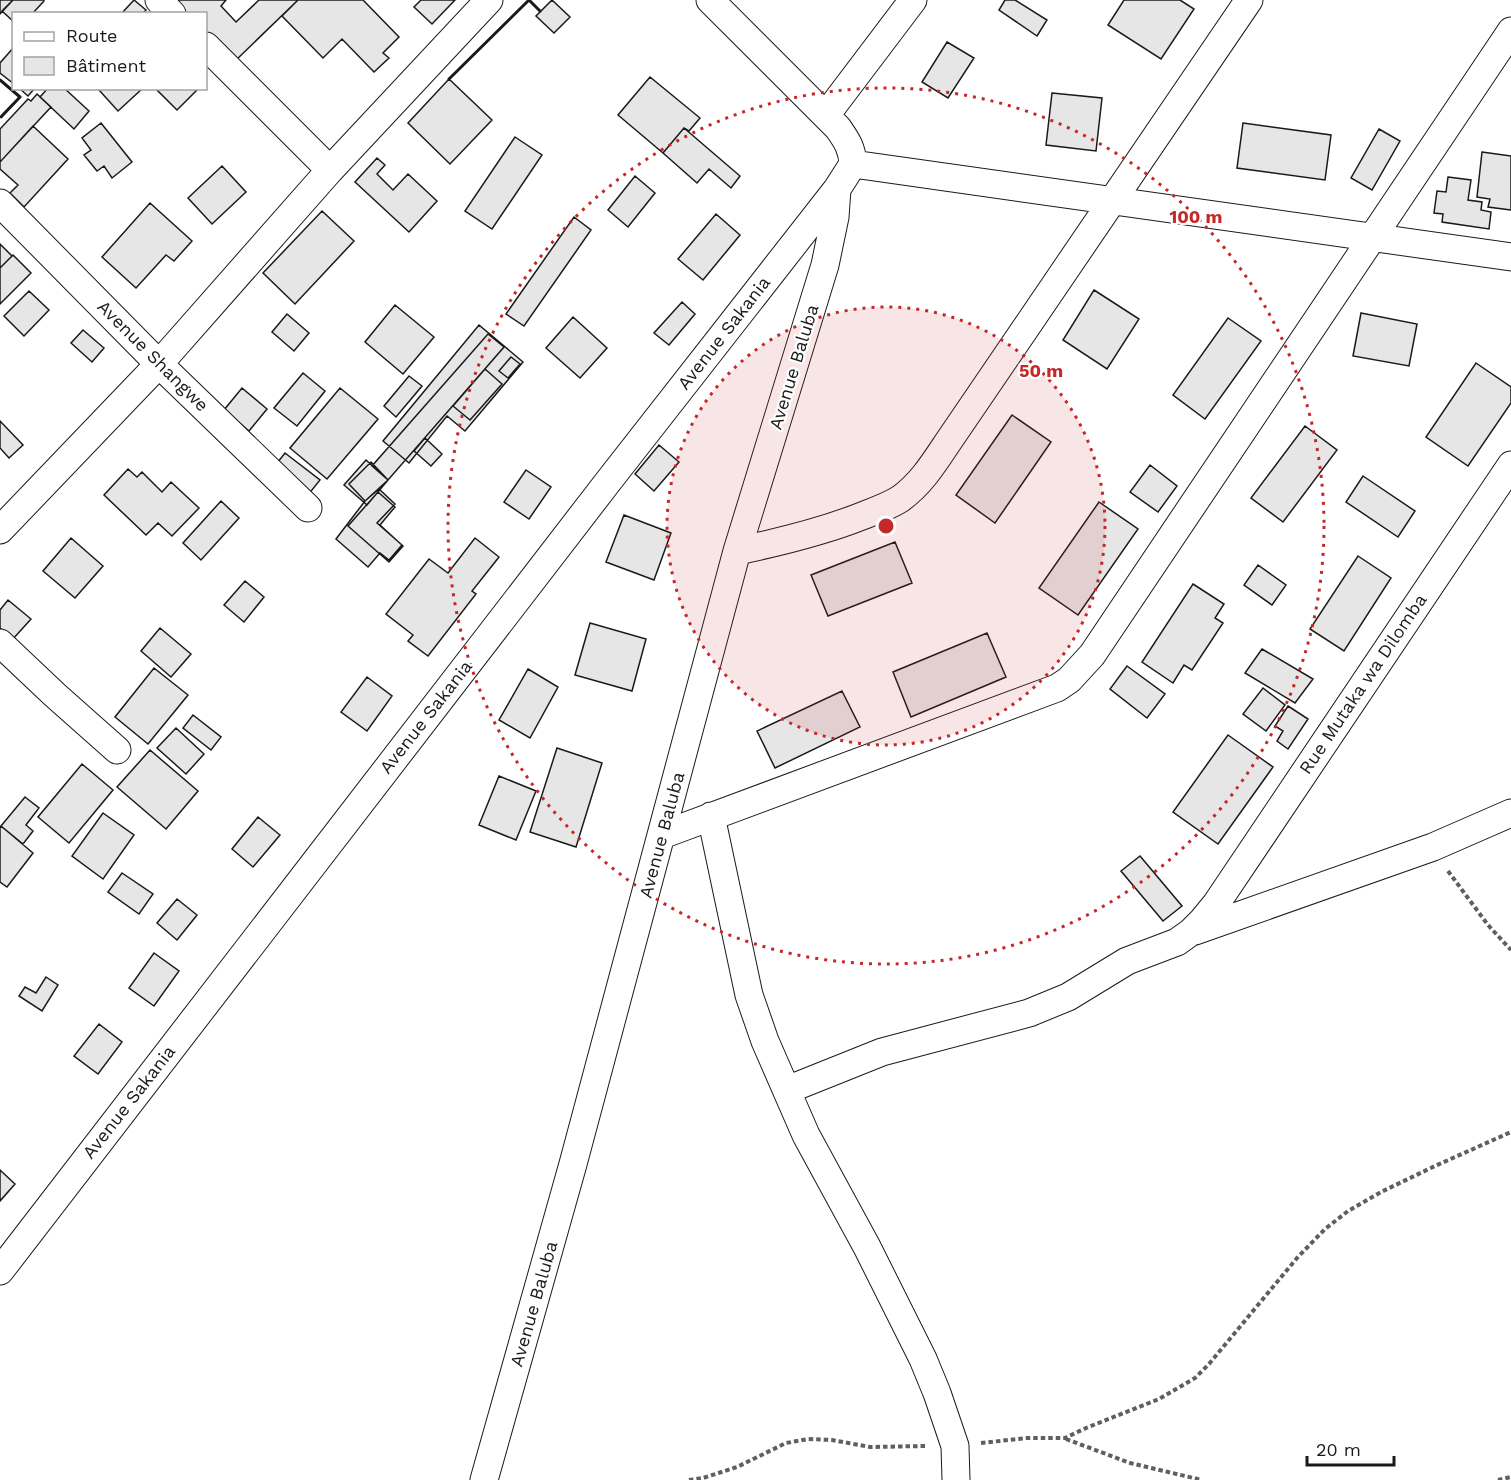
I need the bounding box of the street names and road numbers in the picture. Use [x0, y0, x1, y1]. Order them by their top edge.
street label: Avenue Sakania [673, 272, 774, 393]
street label: Avenue Shangwe [93, 296, 213, 416]
street label: Avenue Baluba [764, 302, 823, 432]
street label: Rue Mutaka wa Dilomba [1294, 590, 1431, 778]
street label: Avenue Sakania [375, 656, 476, 777]
street label: Avenue Baluba [635, 769, 688, 900]
street label: Avenue Sakania [78, 1041, 179, 1162]
street label: Avenue Baluba [506, 1239, 562, 1369]

